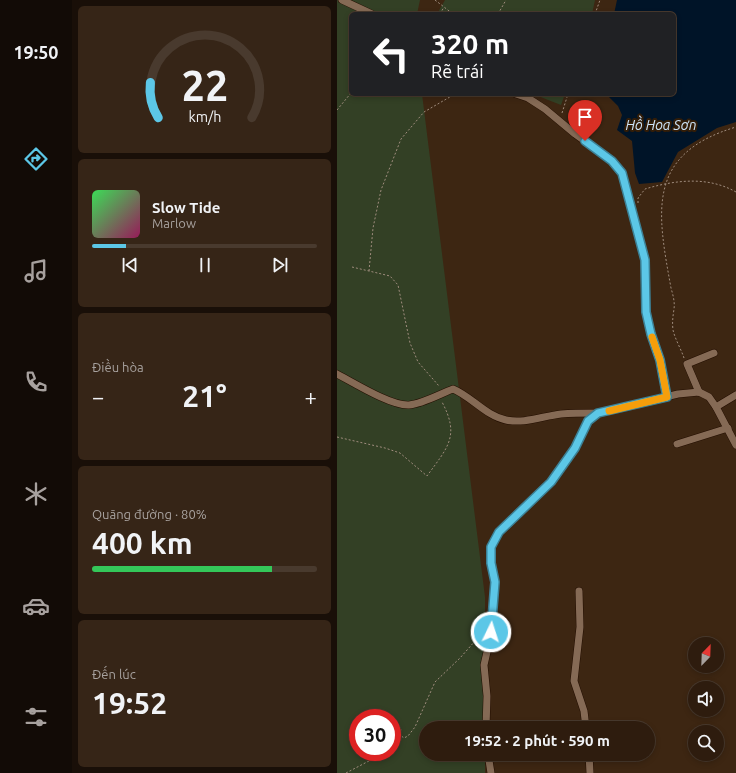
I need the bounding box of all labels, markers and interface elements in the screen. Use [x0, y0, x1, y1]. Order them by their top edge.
icon: left [365, 28, 417, 80]
text: 320 m [431, 28, 509, 59]
text: 19:50 [13, 42, 59, 62]
text: Rẽ trái [431, 61, 484, 81]
text: 22 [181, 62, 228, 109]
pin [568, 100, 602, 141]
icon: arrive [574, 106, 596, 128]
text: km/h [188, 108, 221, 124]
water label: Hồ Hoa Sơn [626, 115, 696, 133]
icon: directions [22, 145, 50, 173]
text: Slow Tide [152, 199, 220, 216]
text: Marlow [152, 216, 196, 230]
icon: previous [119, 254, 141, 276]
icon: pause [194, 254, 216, 276]
icon: next [269, 254, 291, 276]
icon: music [22, 257, 50, 285]
text: Điều hòa [92, 360, 144, 374]
icon: phone [22, 368, 50, 396]
text: 21° [182, 379, 227, 413]
text: − [92, 384, 104, 409]
text: + [305, 384, 317, 409]
icon: climate [22, 480, 50, 508]
text: Quãng đường · 80% [92, 507, 207, 521]
text: 400 km [92, 526, 193, 560]
icon: car [22, 592, 50, 620]
position arrow [470, 611, 512, 653]
north arrow [688, 637, 724, 673]
map controls [688, 637, 724, 761]
text: Đến lúc [92, 667, 136, 681]
button: sound [688, 681, 724, 717]
text: 19:52 [92, 686, 167, 720]
icon: filters [22, 703, 50, 731]
speed limit sign: 30 [349, 709, 401, 761]
button: search [688, 725, 724, 761]
text: 19:52 · 2 phút · 590 m [464, 732, 610, 749]

